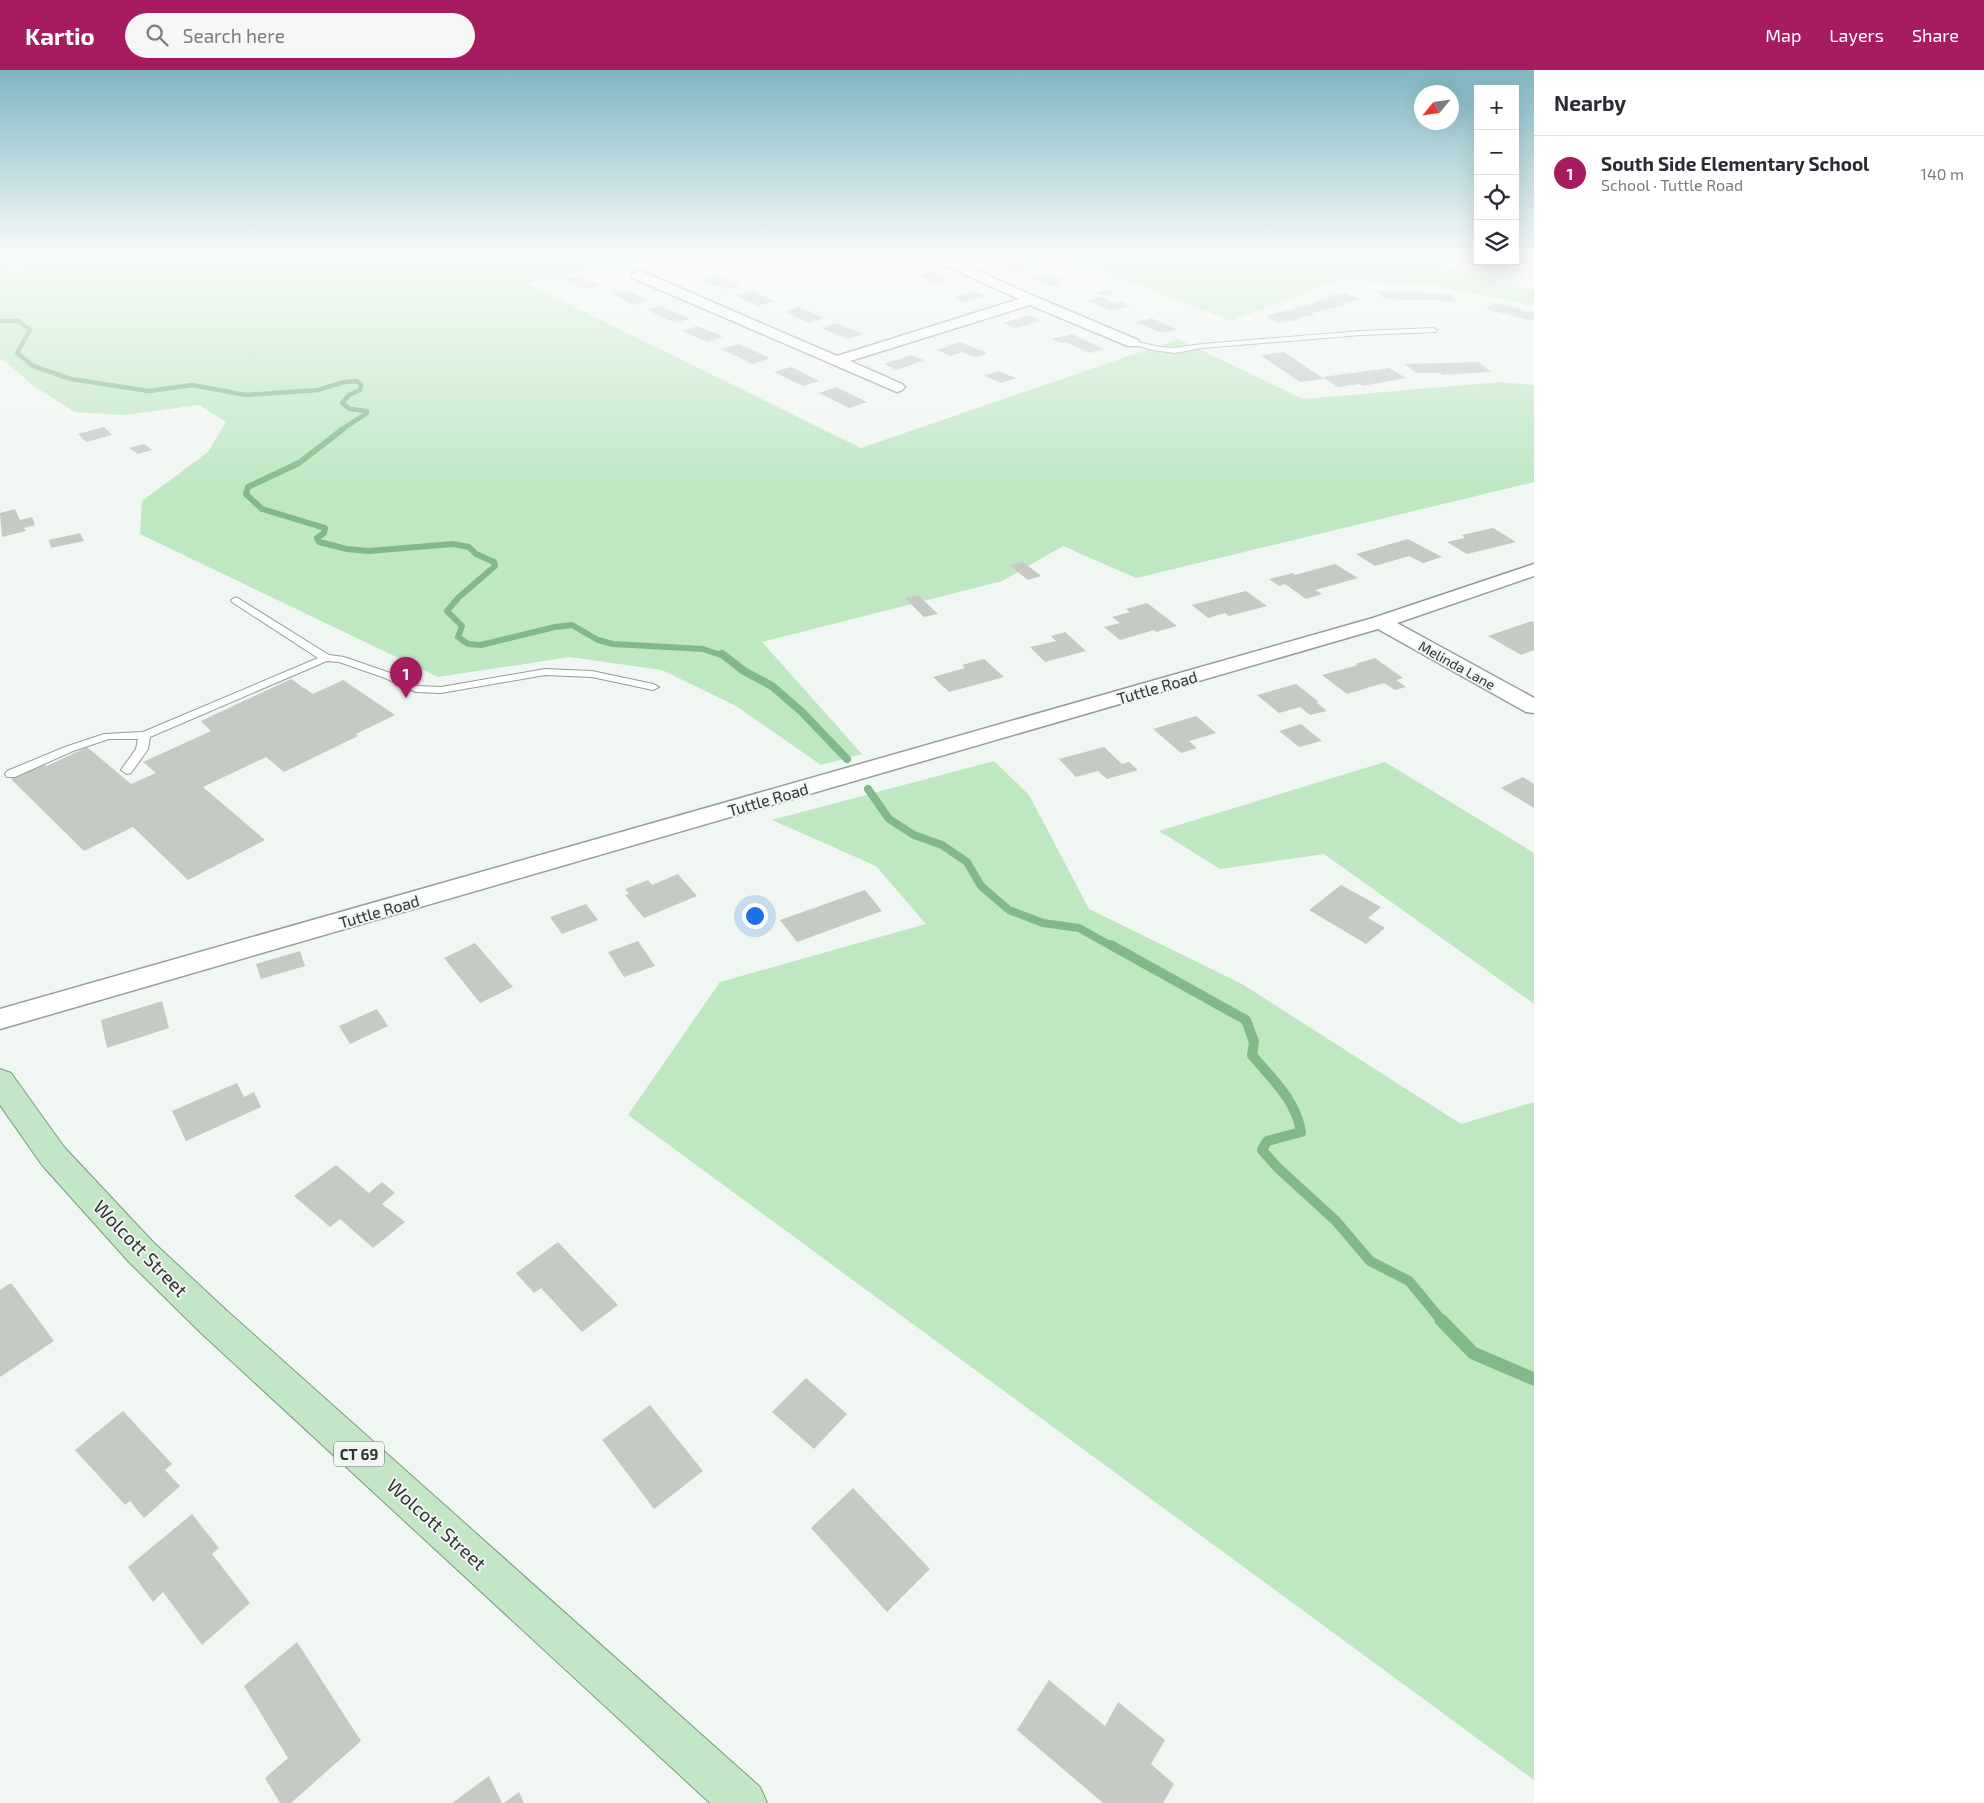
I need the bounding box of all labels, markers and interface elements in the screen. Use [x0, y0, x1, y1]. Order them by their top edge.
search box [125, 13, 475, 58]
text: Kartio [25, 21, 95, 50]
icon: search [143, 21, 171, 49]
text: Search here [183, 24, 285, 47]
text: Map [1765, 24, 1801, 46]
text: Layers [1829, 24, 1884, 46]
text: Share [1912, 24, 1959, 46]
north arrow [1414, 85, 1459, 130]
map controls [1474, 85, 1519, 265]
button: + [1474, 85, 1519, 130]
text: Nearby [1554, 90, 1626, 115]
button: − [1474, 130, 1519, 175]
text: South Side Elementary School [1601, 152, 1869, 175]
text: 1 [1567, 164, 1573, 183]
text: 140 m [1921, 164, 1964, 183]
button: locate [1474, 175, 1519, 220]
text: School · Tuttle Road [1601, 175, 1743, 194]
button: layers [1474, 220, 1519, 265]
street label: Melinda Lane [1416, 637, 1498, 693]
pin: 1 [390, 657, 422, 698]
street label: Tuttle Road [1115, 666, 1199, 708]
street label: Tuttle Road [726, 778, 810, 820]
street label: Tuttle Road [337, 890, 421, 932]
your location [742, 903, 768, 929]
street label: Wolcott Street [89, 1195, 193, 1301]
road number: CT 69 [334, 1442, 384, 1466]
street label: Wolcott Street [383, 1473, 491, 1575]

